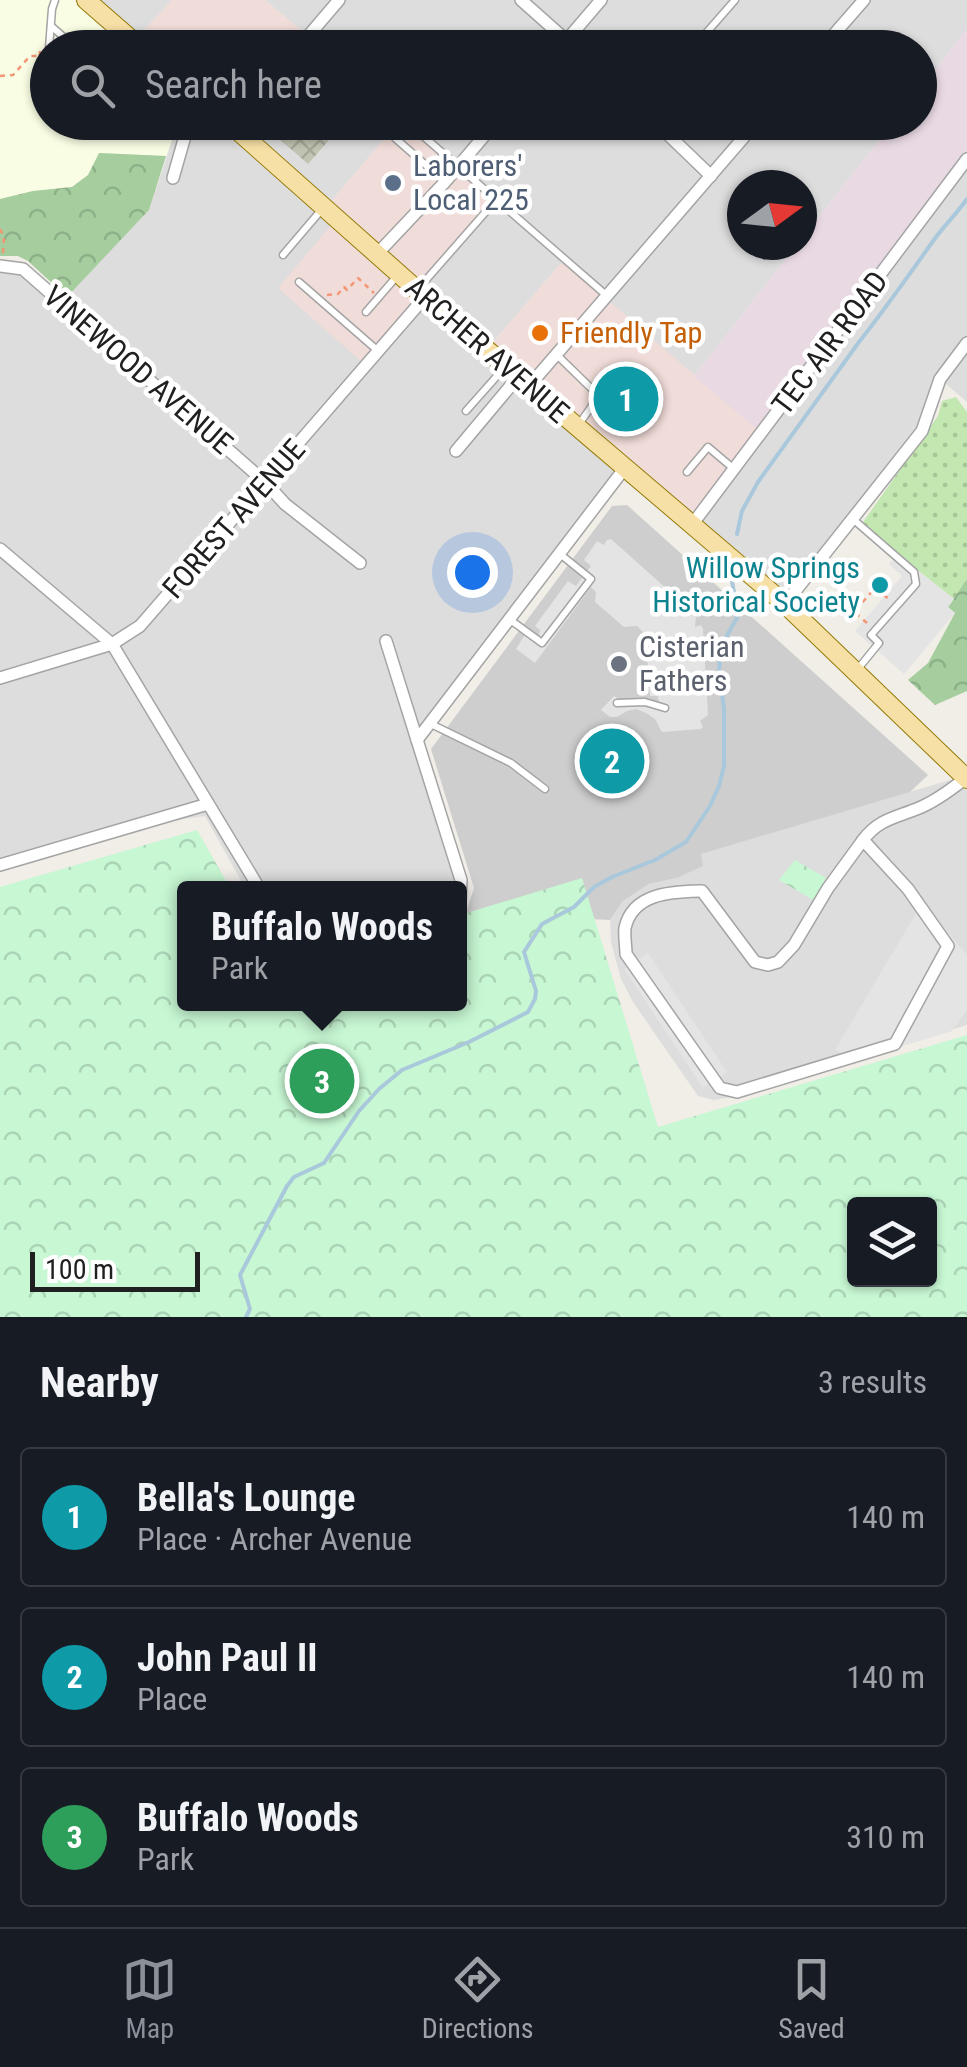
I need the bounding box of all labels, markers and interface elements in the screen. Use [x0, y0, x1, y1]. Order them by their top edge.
search box [30, 30, 937, 140]
icon: search [65, 58, 120, 113]
text: Search here [145, 63, 322, 107]
place label: Laborers' Local 225 [413, 148, 529, 217]
north arrow [727, 170, 817, 260]
marker: Laborers' Local 225 [382, 172, 404, 194]
street label: TEC AIR ROAD [764, 264, 895, 421]
street label: ARCHER AVENUE [399, 269, 576, 430]
street label: VINEWOOD AVENUE [37, 278, 240, 461]
place label: Friendly Tap [560, 315, 702, 350]
marker: Friendly Tap [529, 322, 551, 344]
pin: 1 [594, 362, 658, 436]
street label: FOREST AVENUE [155, 432, 312, 605]
your location [447, 547, 498, 598]
place label: Willow Springs Historical Society [652, 550, 860, 619]
marker: Willow Springs Historical Society [869, 574, 891, 596]
place label: Cisterian Fathers [639, 629, 744, 698]
marker: Cisterian Fathers [608, 653, 630, 675]
pin: 2 [580, 724, 644, 798]
popup [177, 881, 467, 1011]
text: Buffalo Woods [211, 905, 433, 949]
text: Park [211, 949, 268, 987]
pin: 3 [290, 1044, 354, 1118]
map controls [847, 1197, 937, 1287]
button: layers [847, 1197, 937, 1287]
scale bar [30, 1247, 200, 1292]
text: 100 m [45, 1253, 114, 1286]
text: Nearby [40, 1358, 159, 1407]
text: 3 results [818, 1363, 927, 1401]
text: Bella's Lounge [137, 1476, 355, 1520]
text: 1 [66, 1498, 83, 1536]
text: 140 m [846, 1498, 925, 1536]
text: Place · Archer Avenue [137, 1520, 412, 1558]
text: John Paul II [137, 1636, 318, 1680]
text: 2 [66, 1658, 83, 1696]
text: 140 m [846, 1658, 925, 1696]
text: Place [137, 1680, 207, 1718]
text: Buffalo Woods [137, 1796, 359, 1840]
text: 3 [66, 1818, 83, 1856]
text: 310 m [846, 1818, 925, 1856]
text: Park [137, 1840, 194, 1878]
tab: Map [122, 1952, 177, 2045]
tab: Directions [422, 1952, 534, 2045]
tab: Saved [778, 1952, 845, 2045]

